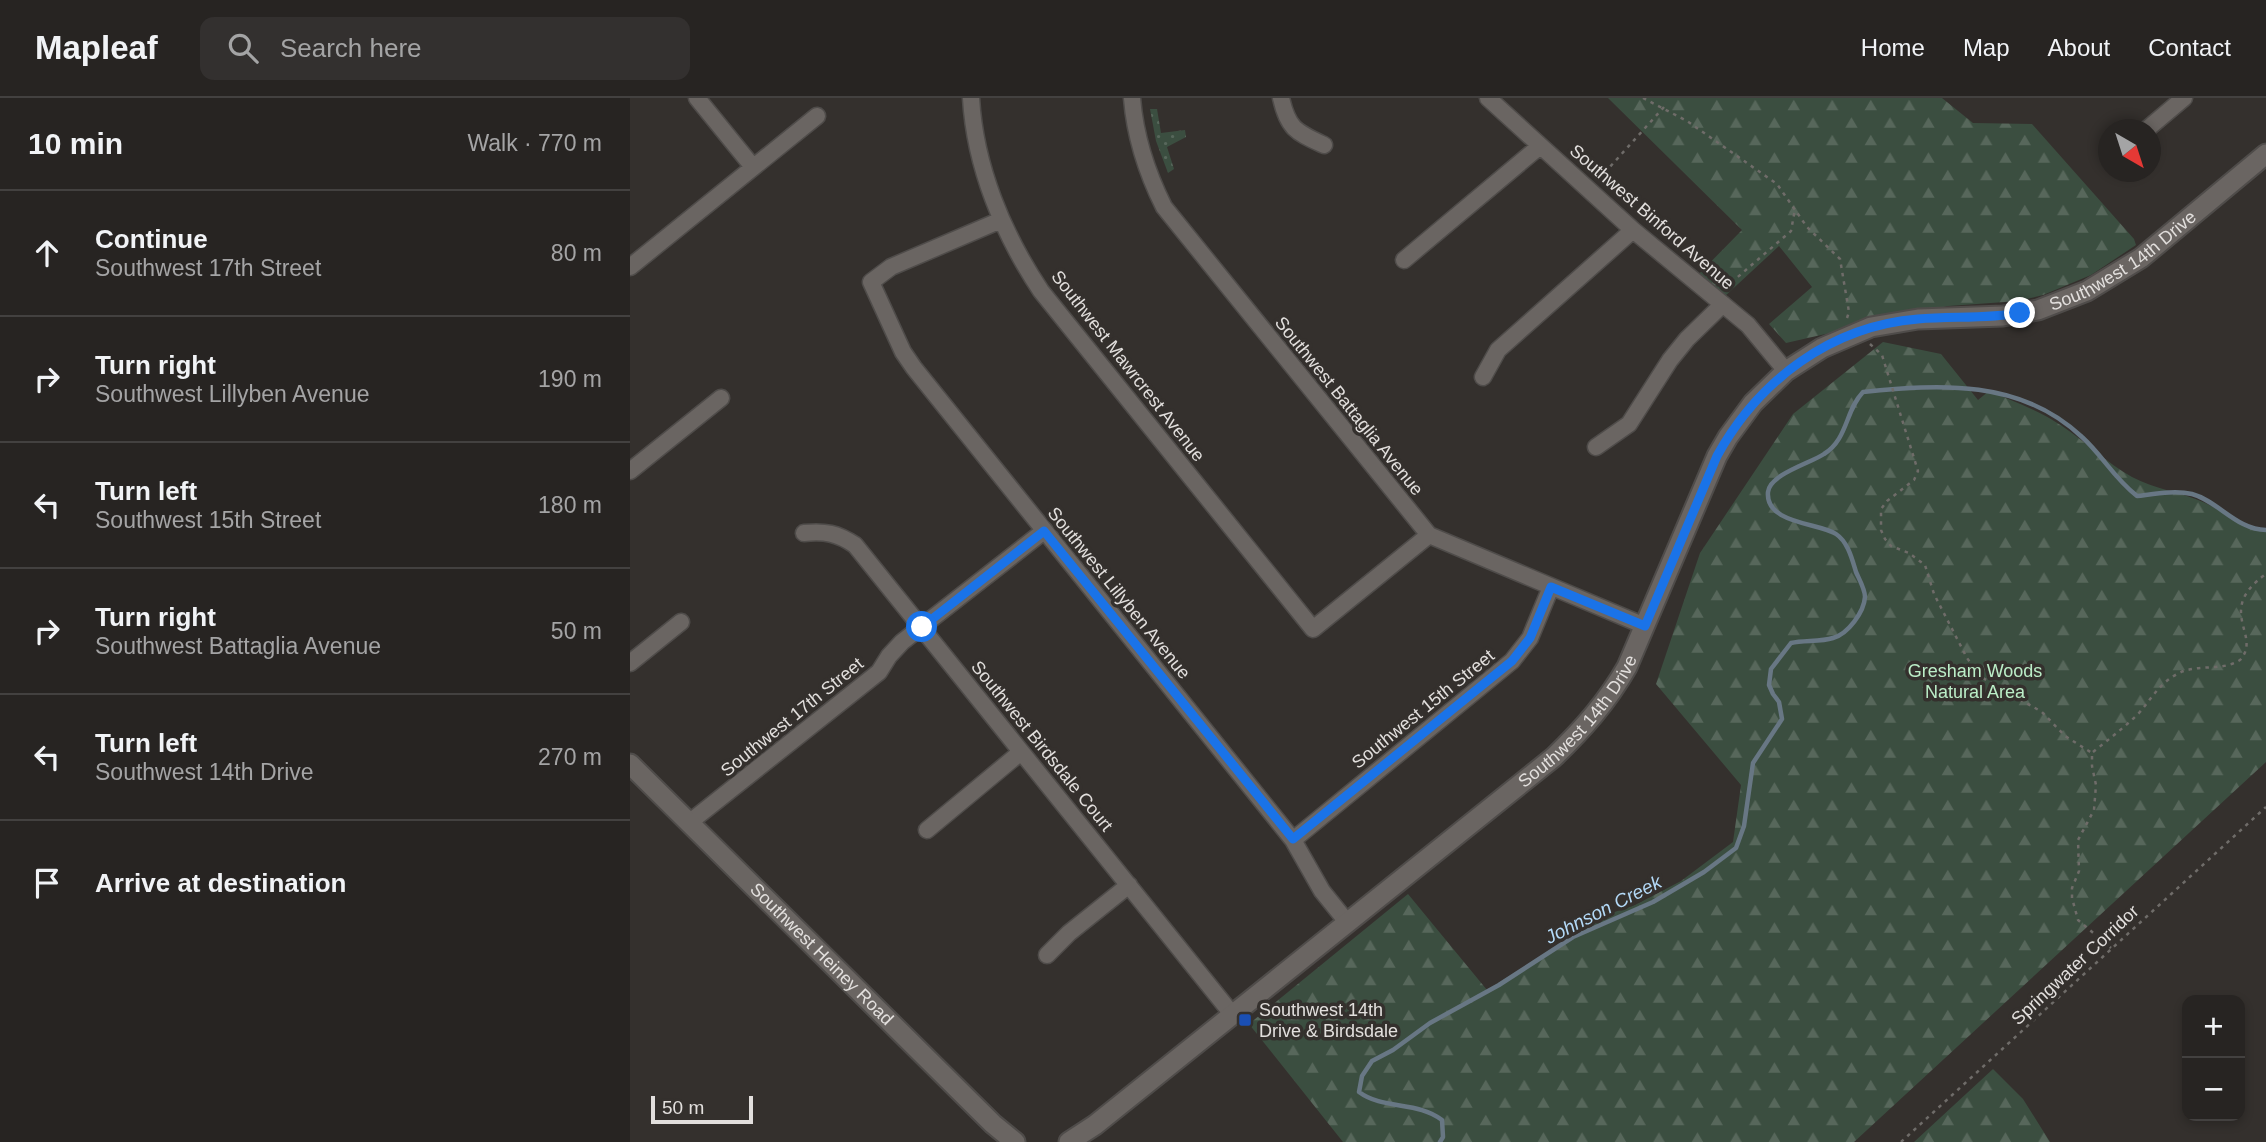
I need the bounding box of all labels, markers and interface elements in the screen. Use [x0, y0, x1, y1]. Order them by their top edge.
search box [200, 17, 690, 80]
text: Mapleaf [35, 29, 158, 66]
icon: search [224, 29, 262, 67]
text: Search here [280, 33, 422, 63]
text: Home [1861, 34, 1925, 61]
text: Map [1963, 34, 2010, 61]
text: About [2048, 34, 2110, 61]
text: Contact [2148, 34, 2231, 61]
north arrow [2098, 119, 2161, 182]
text: 10 min [28, 127, 123, 160]
text: Walk · 770 m [467, 130, 602, 156]
street label: Southwest Binford Avenue [1566, 140, 1738, 294]
street label: Southwest 14th Drive [2046, 207, 2200, 315]
text: Continue [95, 224, 208, 254]
icon: ahead [28, 234, 66, 272]
text: 80 m [551, 240, 602, 266]
text: Southwest 17th Street [95, 255, 321, 281]
street label: Southwest Mawrcrest Avenue [1047, 267, 1209, 465]
route end [2004, 297, 2035, 328]
street label: Southwest Battaglia Avenue [1271, 313, 1427, 499]
text: Turn right [95, 350, 216, 380]
icon: right [28, 360, 66, 398]
text: 190 m [538, 366, 602, 392]
text: Southwest Lillyben Avenue [95, 381, 370, 407]
text: Turn left [95, 476, 197, 506]
icon: left [28, 486, 66, 524]
text: 180 m [538, 492, 602, 518]
street label: Southwest Lillyben Avenue [1044, 503, 1194, 683]
text: Southwest 15th Street [95, 507, 321, 533]
text: Turn right [95, 602, 216, 632]
route start [906, 611, 937, 642]
icon: right [28, 612, 66, 650]
text: 50 m [551, 618, 602, 644]
text: Southwest Battaglia Avenue [95, 633, 381, 659]
street label: Southwest 15th Street [1348, 645, 1498, 773]
street label: Southwest 14th Drive [1514, 652, 1641, 792]
street label: Southwest 17th Street [717, 653, 867, 781]
street label: Southwest Birdsdale Court [967, 657, 1117, 835]
park label: Gresham Woods Natural Area [1908, 661, 2042, 702]
text: Turn left [95, 728, 197, 758]
icon: left [28, 738, 66, 776]
text: 270 m [538, 744, 602, 770]
text: Southwest 14th Drive [95, 759, 314, 785]
icon: arrive [28, 864, 66, 902]
text: Arrive at destination [95, 868, 346, 898]
water label: Johnson Creek [1541, 870, 1666, 948]
street label: Southwest Heiney Road [746, 879, 897, 1029]
street label: Springwater Corridor [2007, 901, 2143, 1029]
map controls [2182, 995, 2245, 1121]
button: + [2182, 995, 2245, 1058]
place label: Southwest 14th Drive & Birdsdale [1259, 1000, 1398, 1041]
marker: Southwest 14th Drive & Birdsdale [1237, 1012, 1253, 1028]
button: − [2182, 1058, 2245, 1121]
scale bar [651, 1093, 752, 1125]
text: 50 m [662, 1097, 704, 1118]

